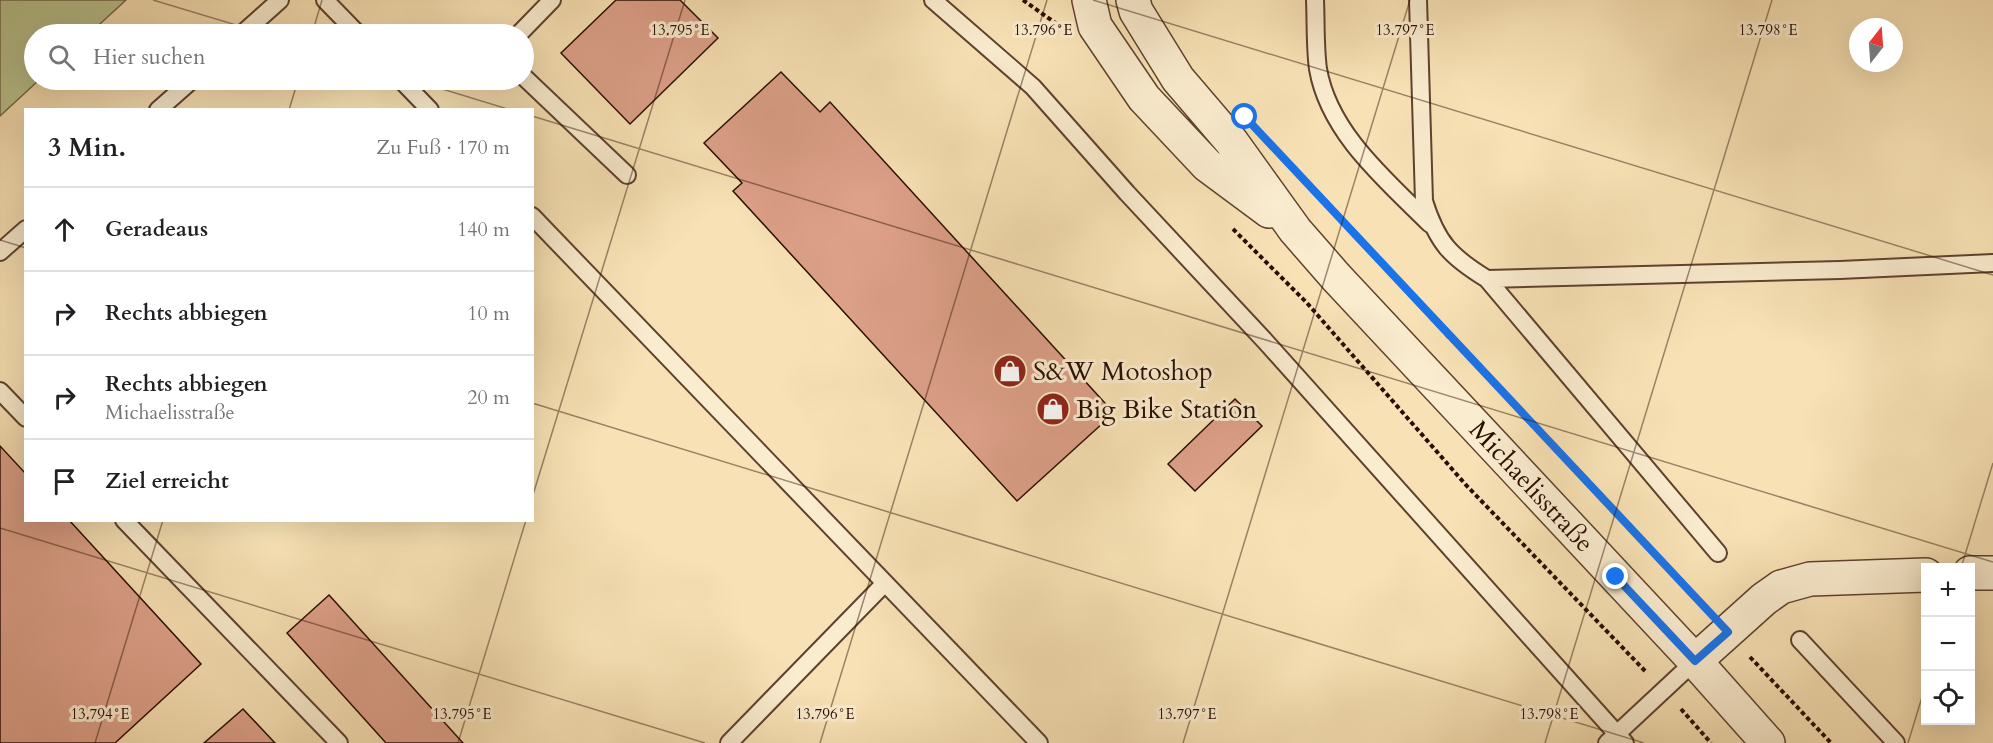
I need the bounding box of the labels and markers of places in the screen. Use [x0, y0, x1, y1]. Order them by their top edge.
shop icon: S&W Motoshop [992, 353, 1028, 389]
place label: S&W Motoshop [1033, 354, 1213, 389]
shop icon: Big Bike Station [1035, 391, 1071, 427]
place label: Big Bike Station [1076, 392, 1257, 427]

